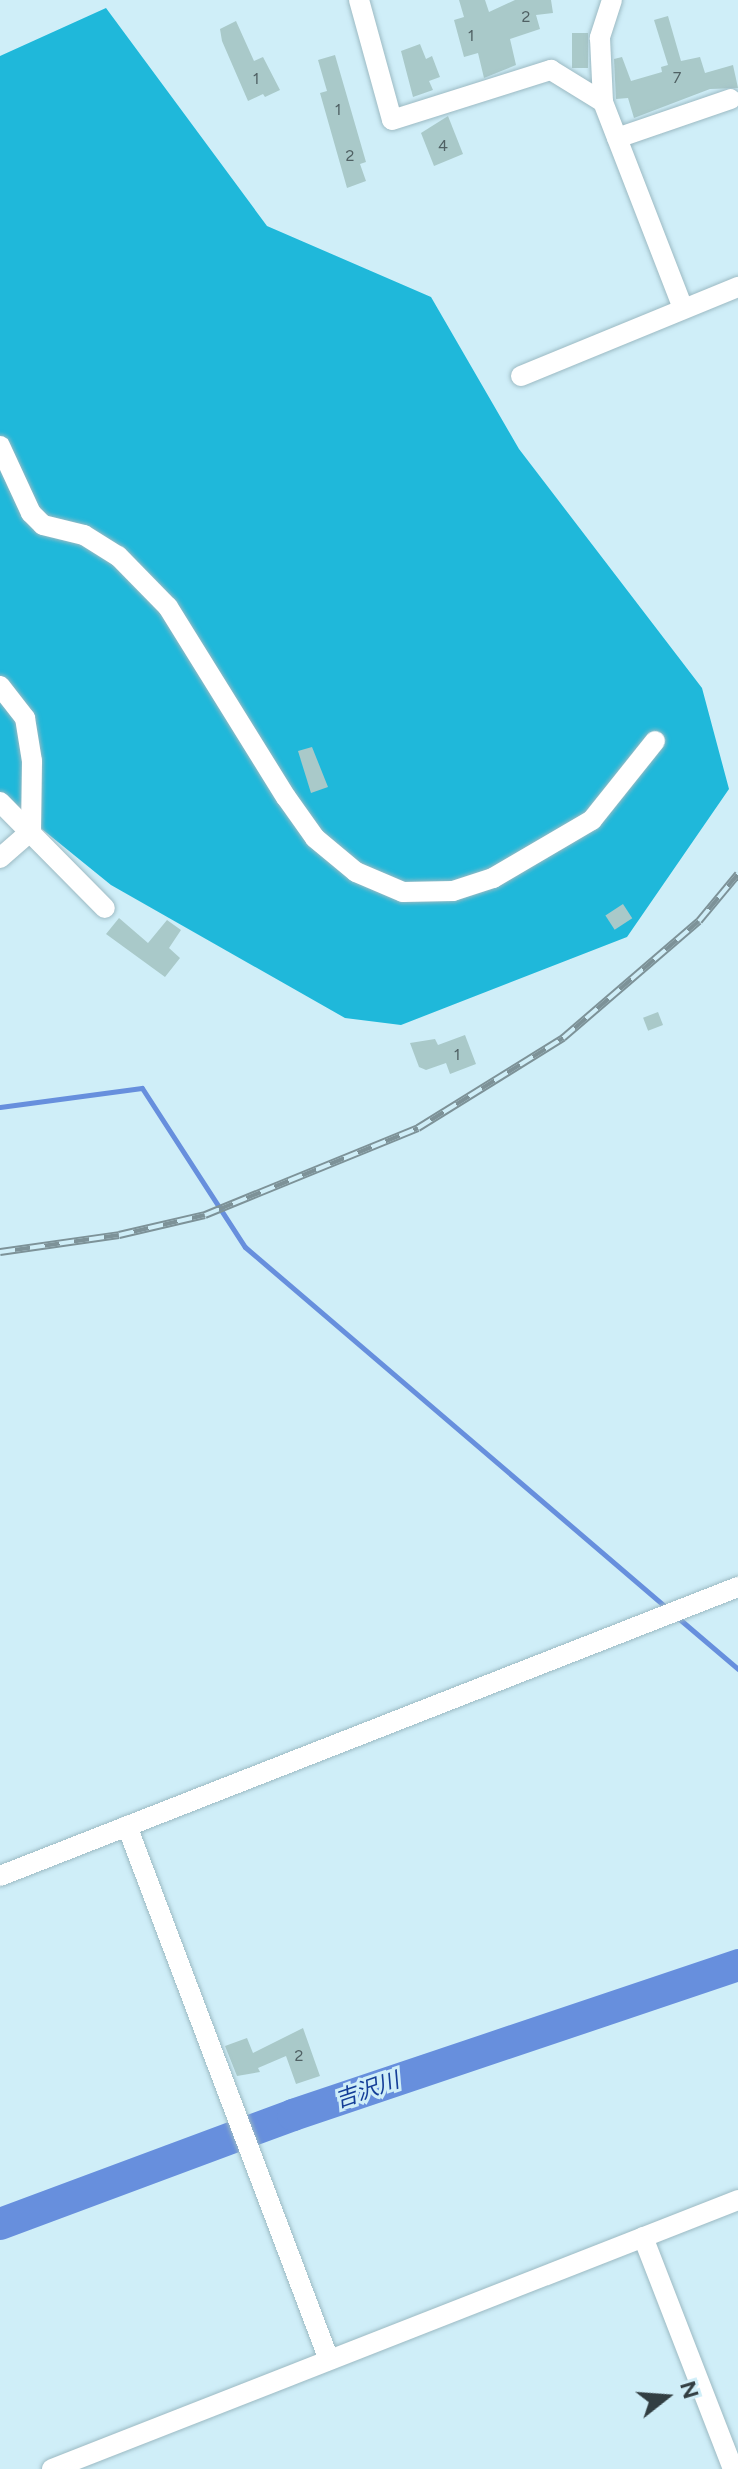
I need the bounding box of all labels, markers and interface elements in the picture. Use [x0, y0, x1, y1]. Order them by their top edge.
house number: 2 [522, 7, 530, 27]
house number: 1 [468, 26, 474, 46]
house number: 7 [673, 68, 681, 88]
house number: 1 [253, 69, 259, 89]
house number: 1 [335, 100, 341, 120]
house number: 4 [438, 136, 448, 156]
house number: 2 [346, 146, 354, 166]
house number: 1 [454, 1045, 460, 1065]
house number: 2 [295, 2046, 303, 2066]
water label: 吉沢川 [332, 2067, 402, 2113]
north arrow [626, 2357, 706, 2437]
text: N [674, 2378, 705, 2402]

